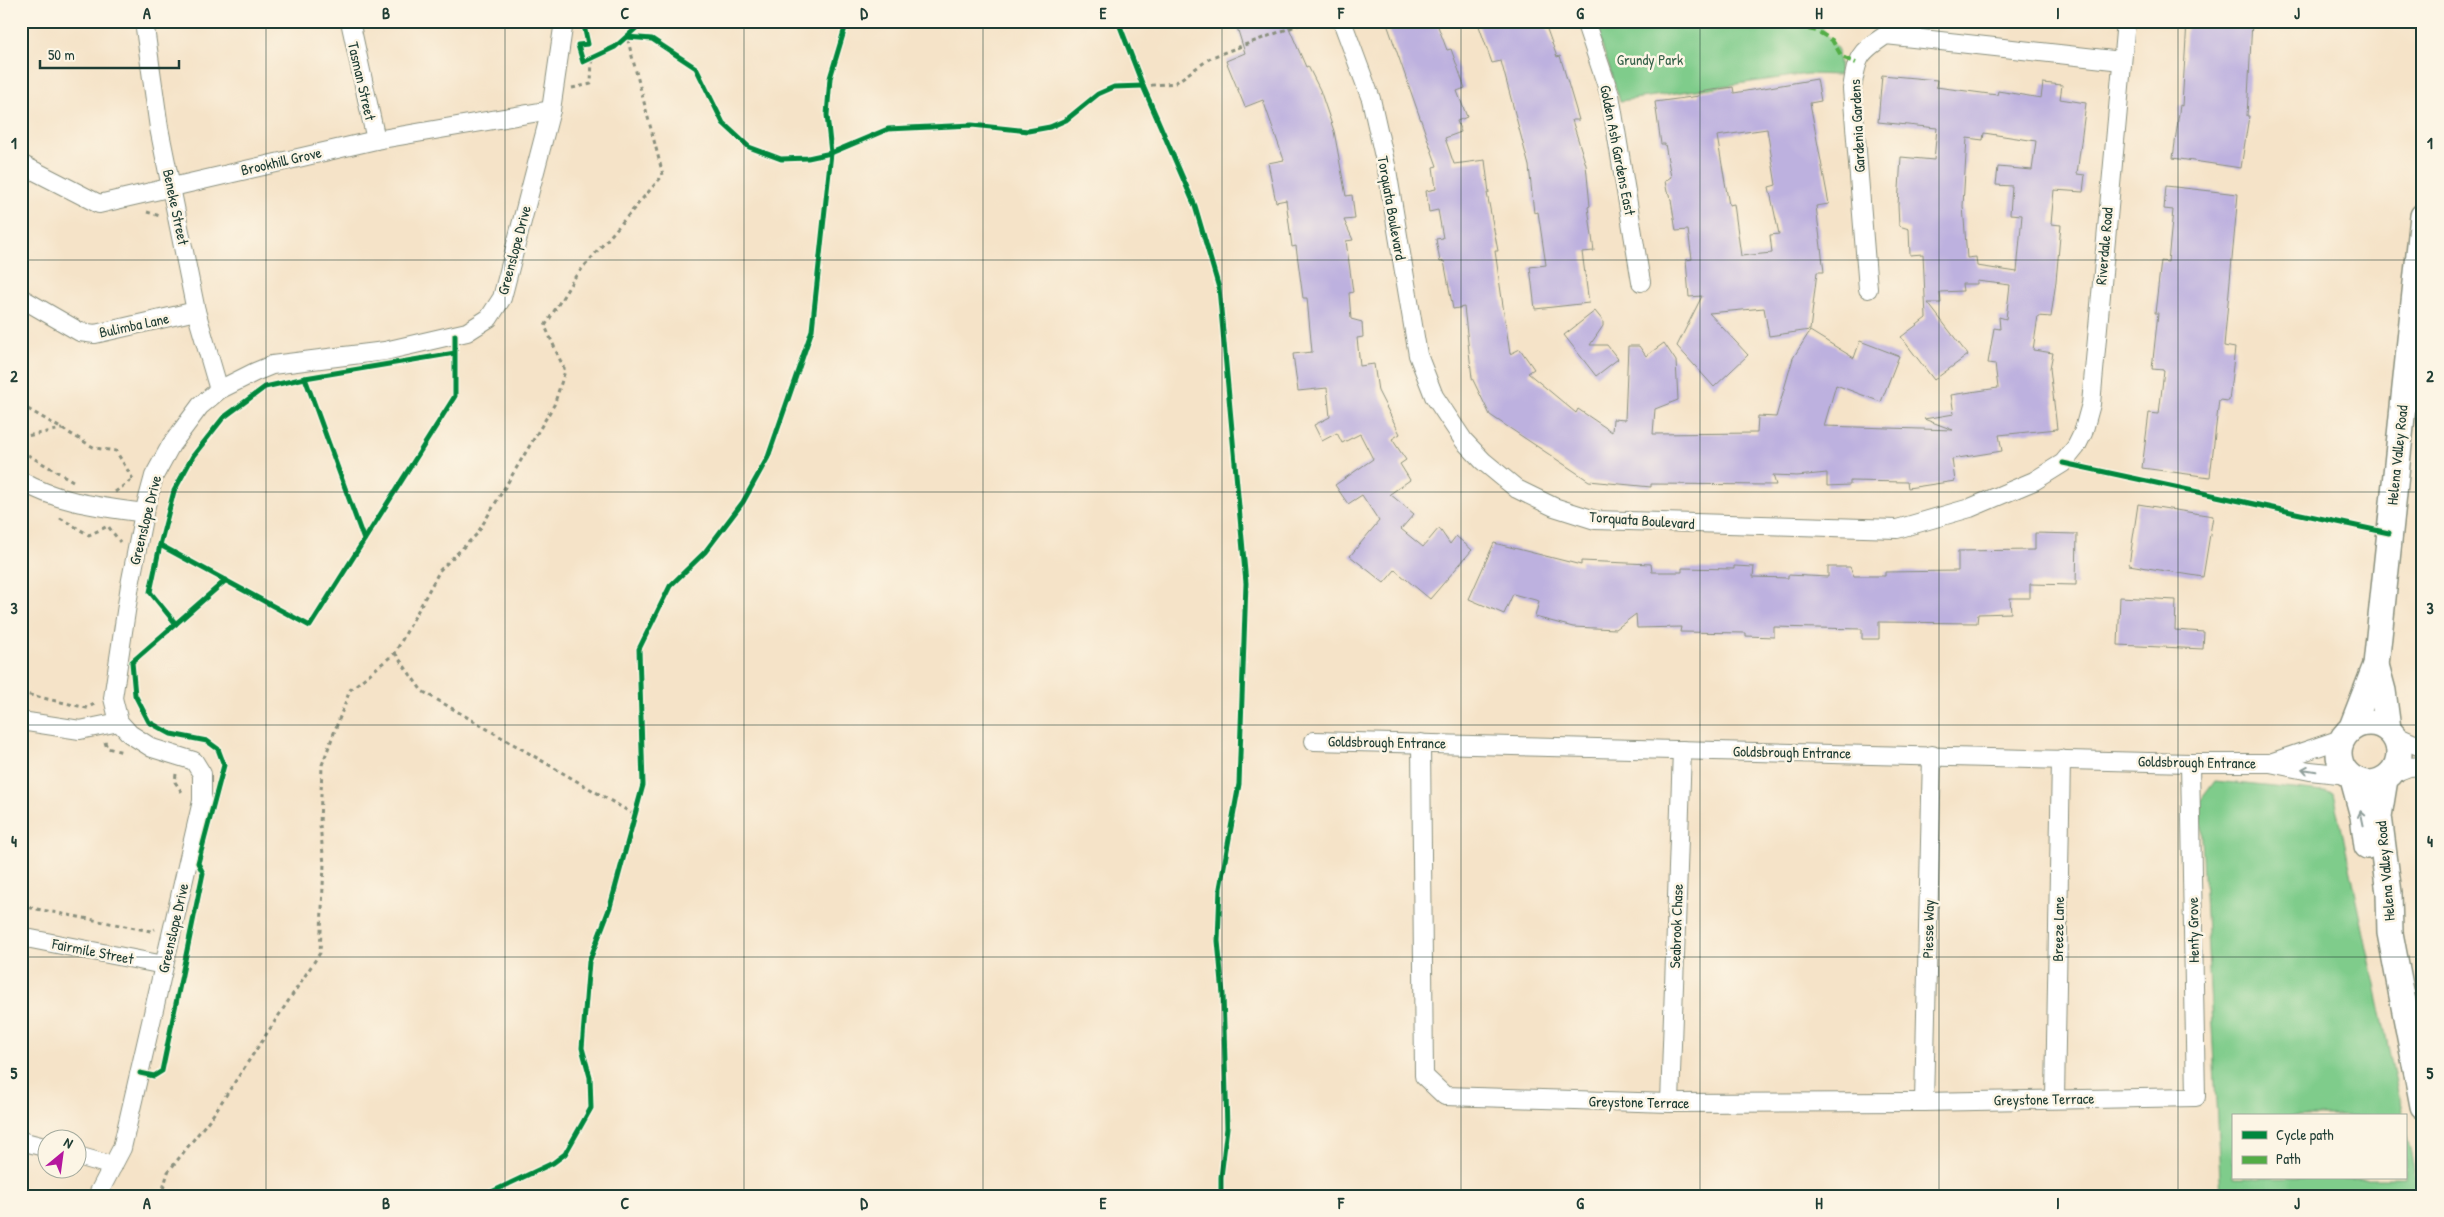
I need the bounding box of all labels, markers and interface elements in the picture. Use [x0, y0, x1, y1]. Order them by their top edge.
text: A [143, 2, 151, 24]
text: B [382, 2, 390, 24]
text: C [621, 2, 630, 24]
text: D [860, 2, 868, 24]
text: E [1099, 2, 1107, 24]
text: F [1337, 2, 1345, 24]
text: G [1576, 2, 1584, 24]
text: H [1815, 2, 1823, 24]
text: I [2056, 2, 2060, 24]
text: J [2294, 2, 2300, 24]
scale bar [40, 38, 179, 70]
street label: Tasman Street [343, 40, 381, 123]
text: 50 m [48, 44, 75, 65]
park label: Grundy Park [1617, 49, 1683, 70]
street label: Gardenia Gardens [1844, 79, 1870, 173]
street label: Golden Ash Gardens East [1595, 83, 1641, 218]
text: 1 [11, 132, 17, 154]
text: 1 [2427, 132, 2433, 154]
street label: Brookhill Grove [239, 142, 323, 180]
street label: Torquata Boulevard [1373, 154, 1412, 262]
street label: Beneke Street [158, 167, 194, 248]
street label: Greenslope Drive [492, 203, 536, 297]
street label: Riverdale Road [2090, 206, 2118, 286]
street label: Bulimba Lane [97, 307, 171, 343]
text: 2 [10, 365, 18, 387]
text: 2 [2426, 365, 2434, 387]
street label: Helena Valley Road [2381, 404, 2413, 506]
street label: Greenslope Drive [124, 473, 166, 567]
street label: Torquata Boulevard [1589, 506, 1695, 534]
text: 3 [10, 597, 18, 619]
text: 3 [2426, 597, 2434, 619]
street label: Goldsbrough Entrance [1328, 730, 1446, 754]
street label: Goldsbrough Entrance [1733, 740, 1851, 764]
street label: Goldsbrough Entrance [2138, 750, 2256, 774]
one-way arrow [2301, 765, 2317, 775]
one-way arrow [2357, 811, 2367, 827]
street label: Helena Valley Road [2370, 820, 2400, 922]
text: 4 [11, 830, 17, 852]
text: 4 [2427, 830, 2433, 852]
street label: Greenslope Drive [152, 881, 194, 975]
street label: Seabrook Chase [1664, 883, 1688, 969]
street label: Breeze Lane [2047, 896, 2069, 962]
street label: Henty Grove [2182, 897, 2204, 963]
street label: Piesse Way [1917, 899, 1939, 959]
street label: Fairmile Street [50, 933, 136, 969]
text: 5 [11, 1062, 18, 1084]
text: 5 [2427, 1062, 2434, 1084]
street label: Greystone Terrace [1993, 1088, 2095, 1110]
street label: Greystone Terrace [1588, 1091, 1690, 1113]
legend [2232, 1114, 2406, 1180]
text: Cycle path [2276, 1124, 2334, 1145]
north arrow [38, 1130, 88, 1180]
text: N [61, 1132, 77, 1153]
text: Path [2276, 1148, 2301, 1169]
text: A [143, 1192, 151, 1214]
text: B [382, 1192, 390, 1214]
text: C [621, 1192, 630, 1214]
text: D [860, 1192, 868, 1214]
text: E [1099, 1192, 1107, 1214]
text: F [1337, 1192, 1345, 1214]
text: G [1576, 1192, 1584, 1214]
text: H [1815, 1192, 1823, 1214]
text: I [2056, 1192, 2060, 1214]
text: J [2294, 1192, 2300, 1214]

